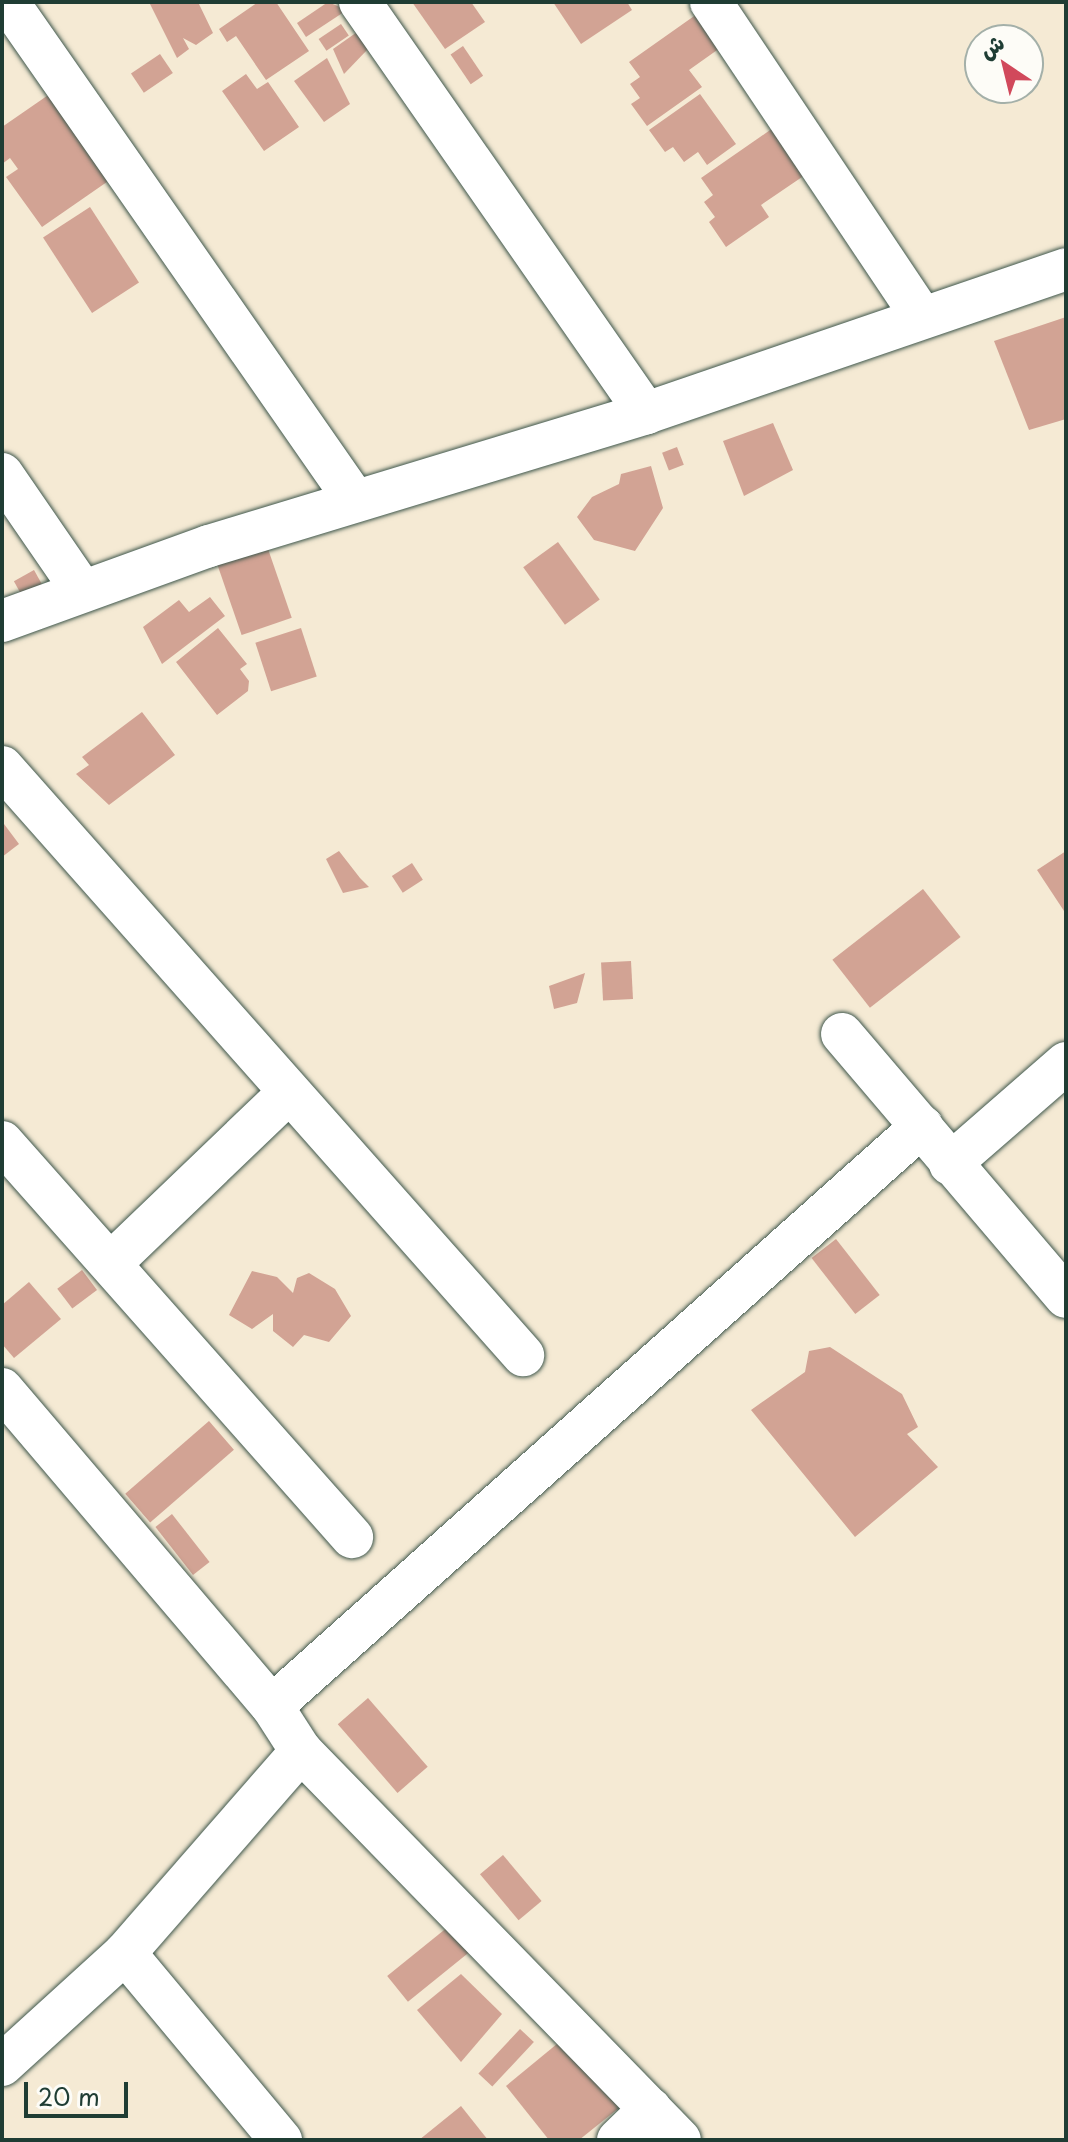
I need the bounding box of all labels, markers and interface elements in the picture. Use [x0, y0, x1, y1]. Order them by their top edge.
north arrow [964, 24, 1044, 104]
text: ش [972, 25, 1010, 66]
scale bar [28, 2066, 132, 2116]
text: 20 m [38, 2078, 100, 2114]

